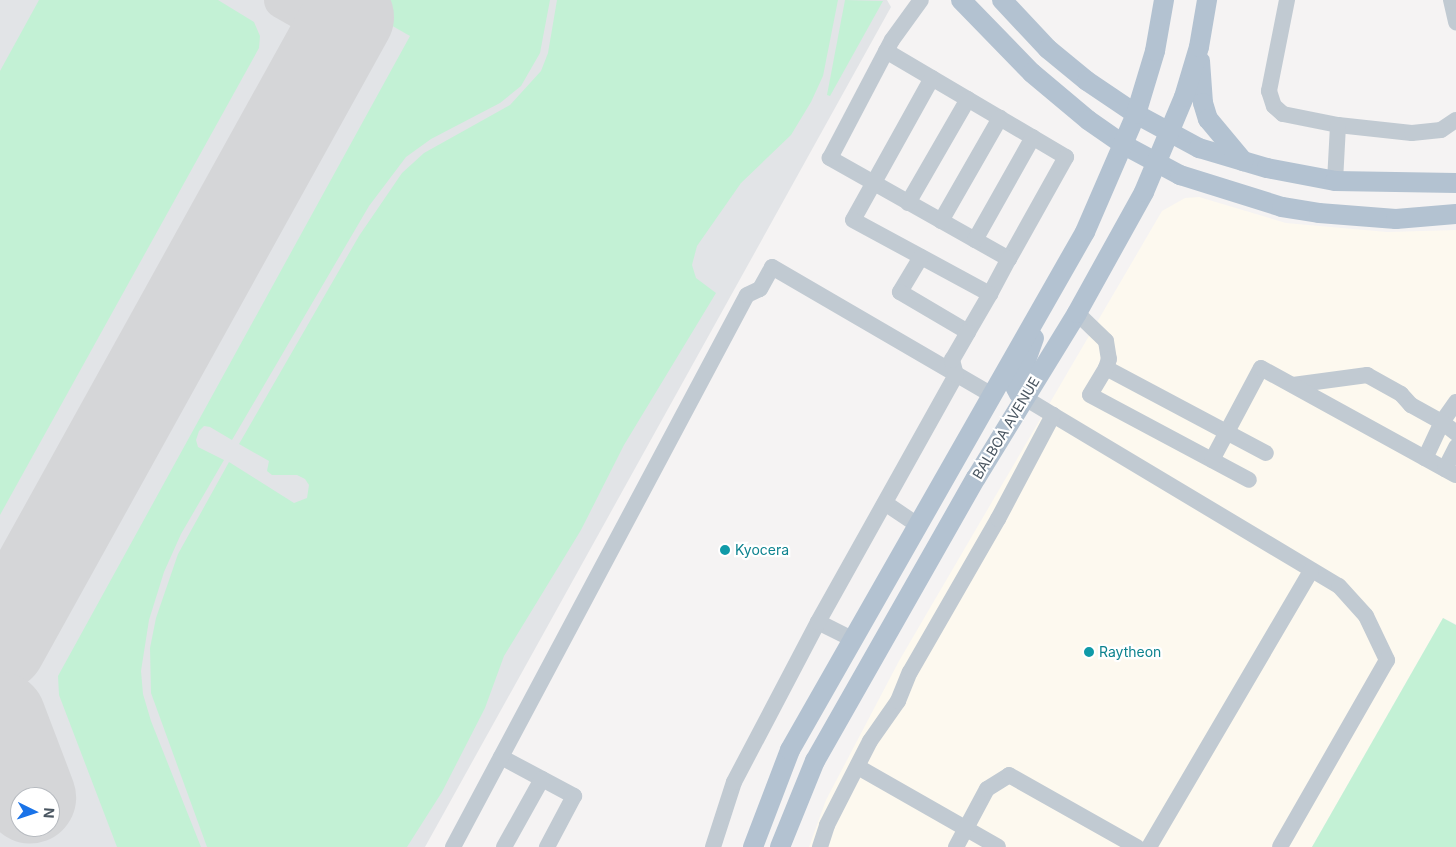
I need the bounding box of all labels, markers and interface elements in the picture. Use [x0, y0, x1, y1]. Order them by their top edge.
street label: BALBOA AVENUE [969, 374, 1043, 482]
place label: Kyocera [735, 542, 789, 558]
marker: Kyocera [719, 544, 731, 556]
place label: Raytheon [1099, 644, 1161, 660]
marker: Raytheon [1083, 646, 1095, 658]
north arrow [10, 787, 60, 837]
text: N [41, 807, 58, 819]

